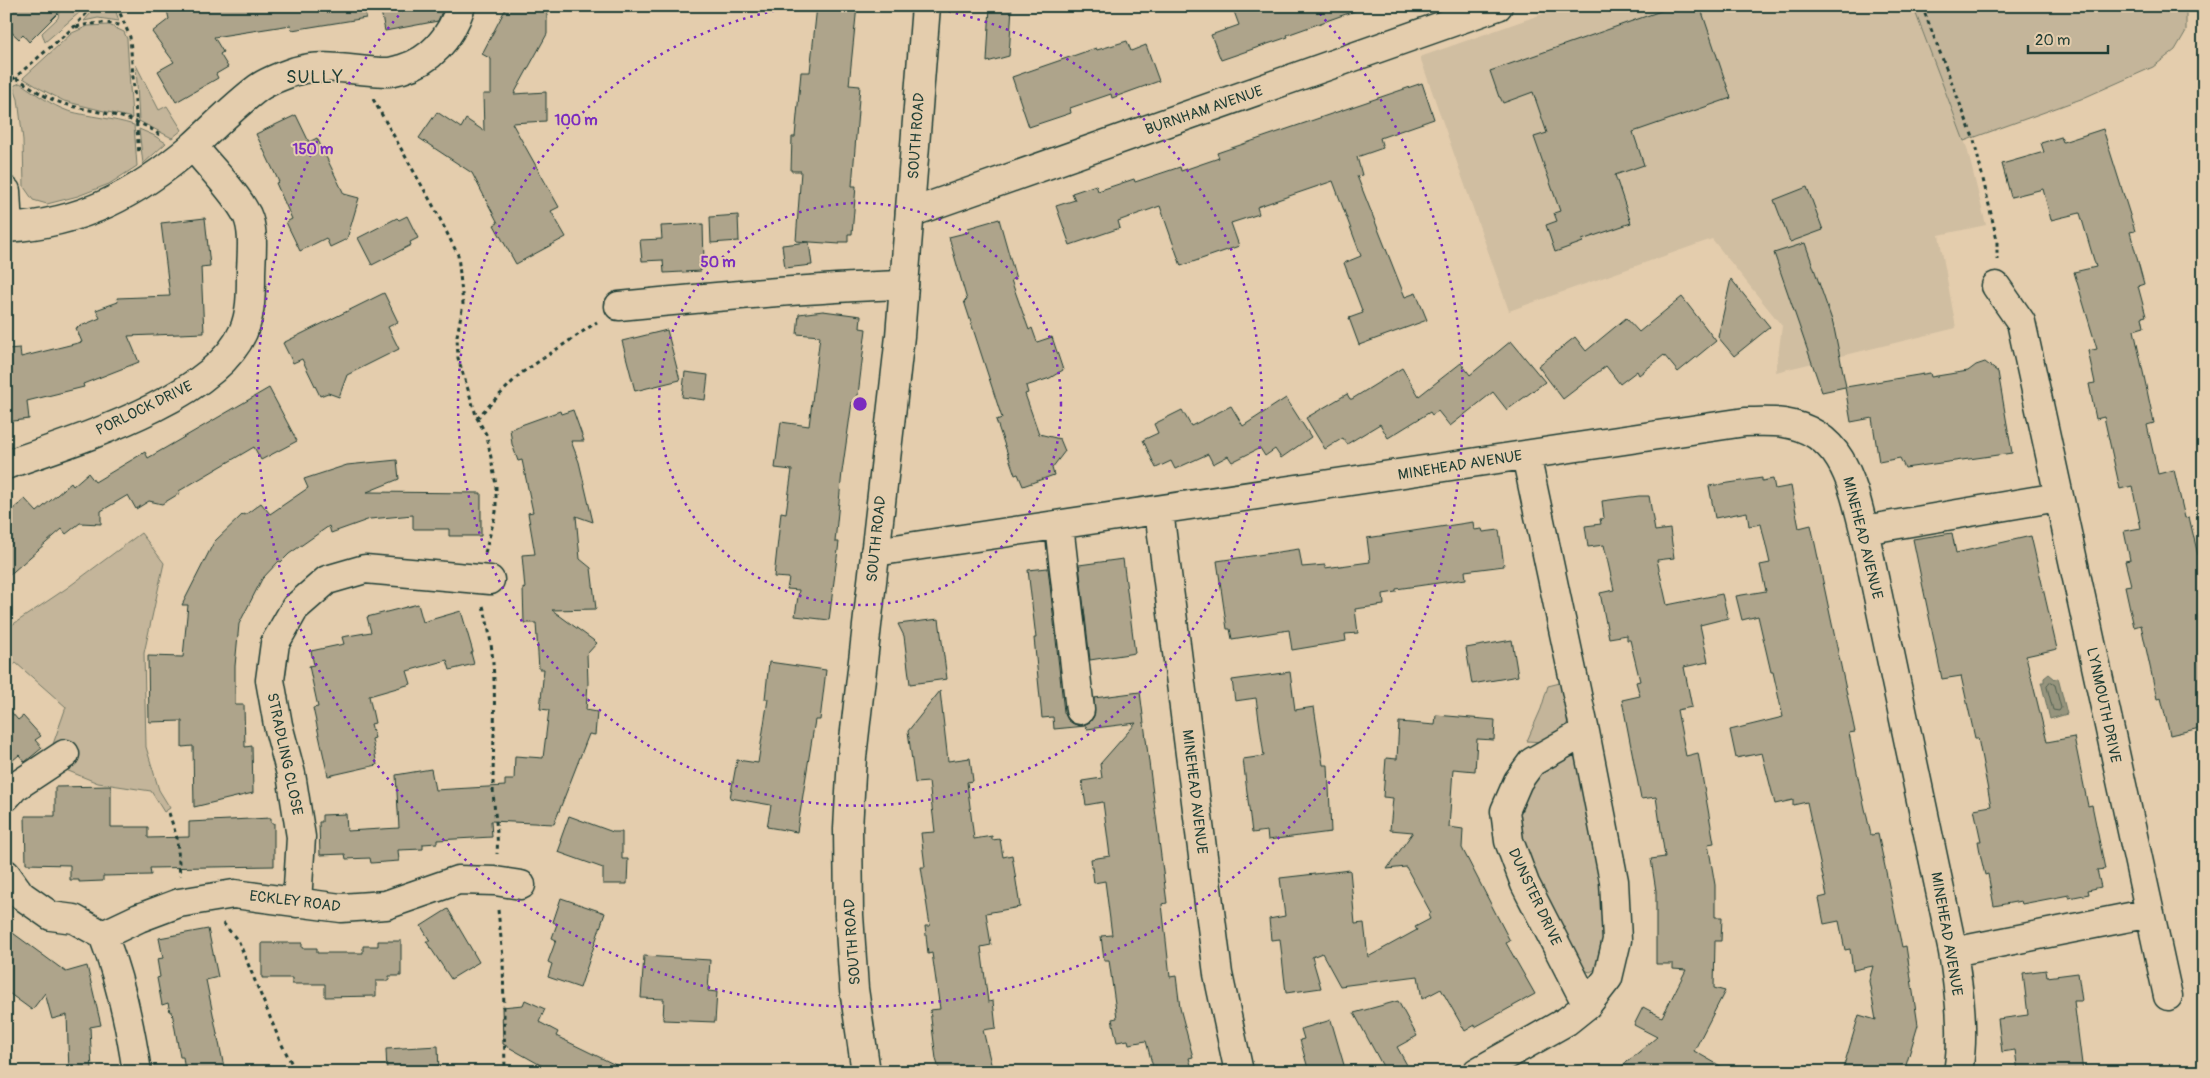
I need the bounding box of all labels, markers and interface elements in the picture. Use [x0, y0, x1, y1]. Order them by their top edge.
scale bar [2028, 22, 2108, 54]
text: 20 m [2035, 31, 2070, 50]
district label: SULLY [286, 66, 344, 89]
street label: BURNHAM AVENUE [1143, 81, 1266, 140]
street label: SOUTH ROAD [904, 92, 929, 180]
text: 100 m [555, 111, 597, 130]
text: 150 m [293, 140, 333, 159]
text: 50 m [701, 253, 735, 272]
street label: PORLOCK DRIVE [93, 377, 196, 440]
centre of rings [851, 395, 869, 413]
street label: MINEHEAD AVENUE [1397, 446, 1524, 485]
street label: MINEHEAD AVENUE [1838, 475, 1887, 601]
street label: SOUTH ROAD [863, 495, 890, 583]
street label: LYNMOUTH DRIVE [2082, 646, 2125, 765]
street label: STRADLING CLOSE [262, 691, 307, 817]
street label: MINEHEAD AVENUE [1177, 729, 1212, 856]
street label: DUNSTER DRIVE [1504, 845, 1566, 949]
street label: MINEHEAD AVENUE [1926, 871, 1967, 998]
street label: ECKLEY ROAD [248, 886, 342, 917]
street label: SOUTH ROAD [840, 898, 865, 986]

